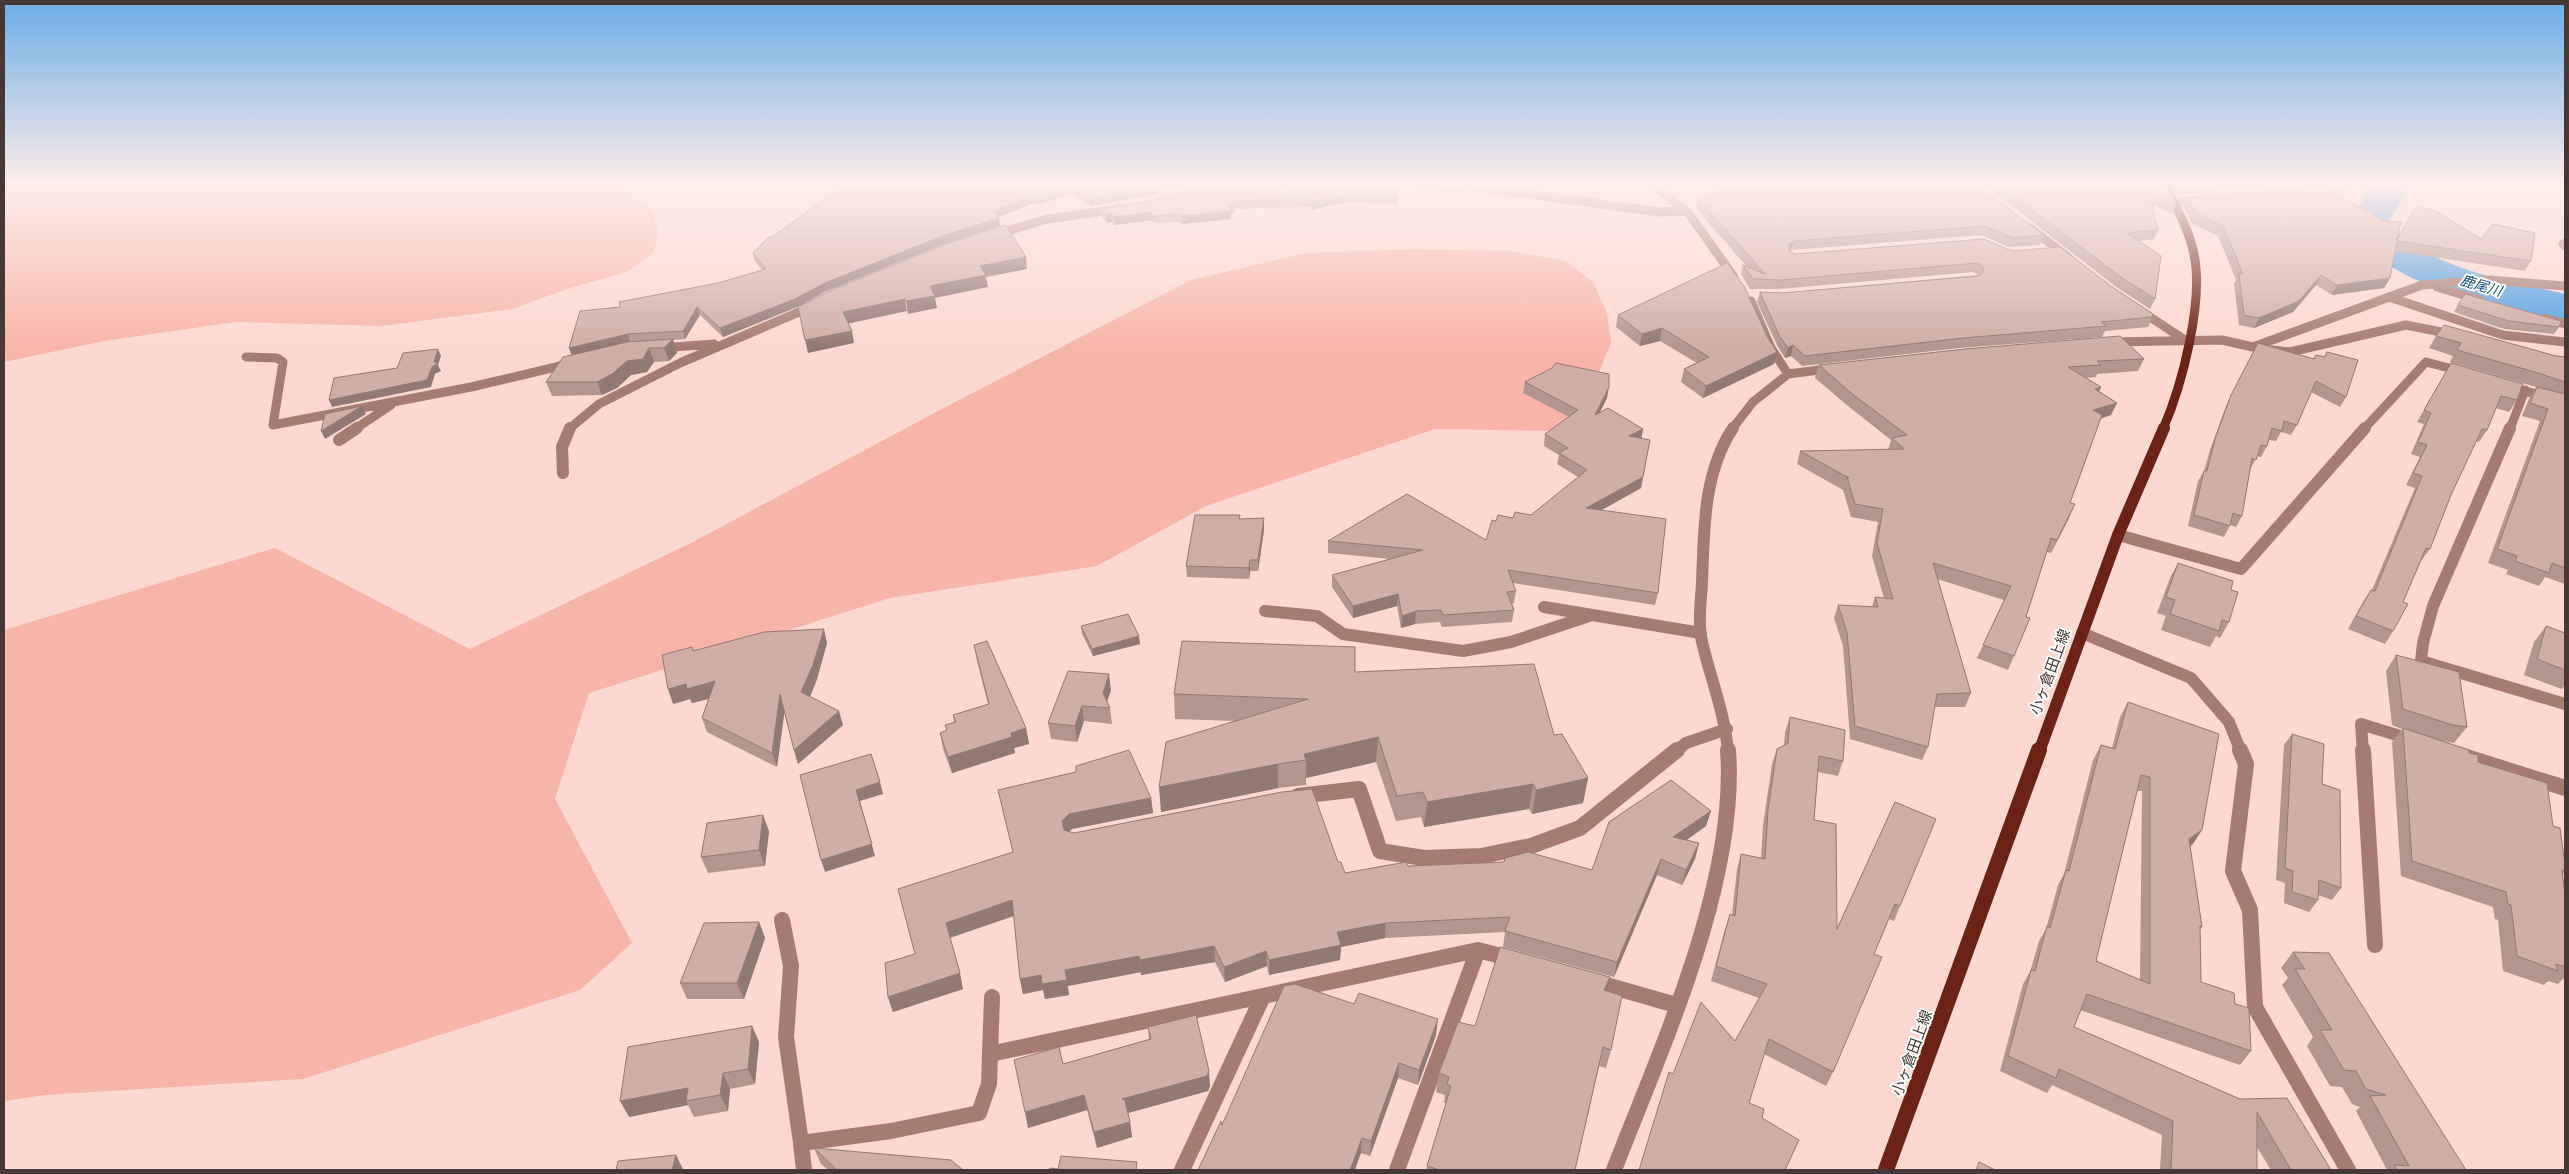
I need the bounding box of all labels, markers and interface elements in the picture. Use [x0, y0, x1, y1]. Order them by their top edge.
water label: 鹿尾川 [2458, 272, 2505, 301]
street label: 小ヶ倉田上線 [2026, 627, 2074, 717]
street label: 小ヶ倉田上線 [1888, 1008, 1936, 1098]

